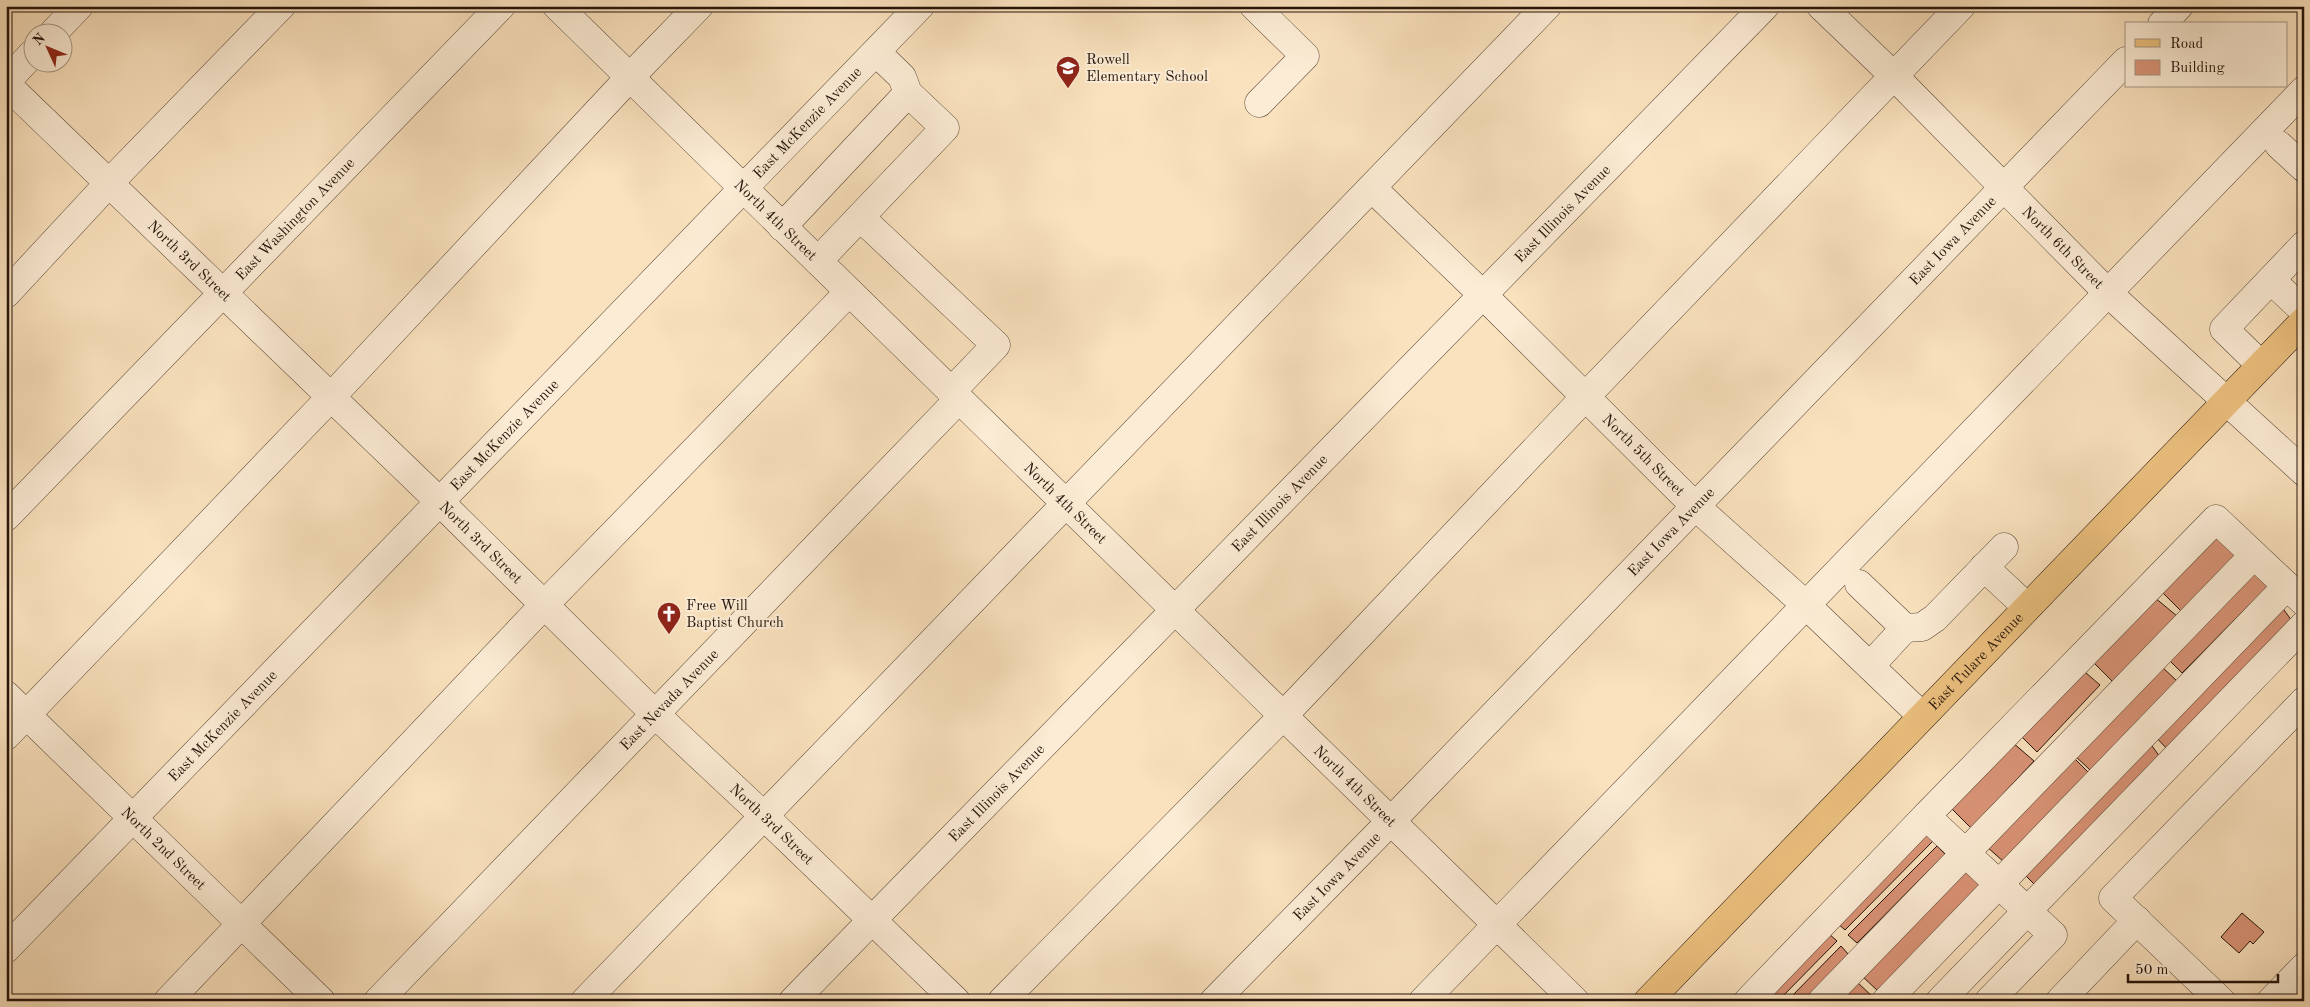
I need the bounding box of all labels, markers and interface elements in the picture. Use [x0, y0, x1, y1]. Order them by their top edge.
north arrow [22, 22, 72, 72]
legend [2125, 22, 2288, 88]
text: N [31, 31, 48, 48]
text: Road [2170, 37, 2204, 52]
place label: Rowell Elementary School [1086, 53, 1208, 85]
school or university icon: Rowell Elementary School [1055, 55, 1081, 89]
text: Building [2170, 61, 2225, 76]
street label: East McKenzie Avenue [751, 65, 865, 182]
street label: East Washington Avenue [233, 156, 358, 284]
street label: East Illinois Avenue [1513, 163, 1614, 266]
street label: North 4th Street [731, 178, 819, 264]
street label: East Iowa Avenue [1907, 194, 2000, 289]
street label: North 6th Street [2018, 204, 2106, 293]
street label: North 3rd Street [144, 219, 233, 305]
street label: East McKenzie Avenue [448, 377, 563, 495]
street label: North 5th Street [1599, 412, 1687, 500]
street label: East Illinois Avenue [1230, 452, 1331, 556]
street label: North 4th Street [1020, 461, 1109, 547]
street label: East Iowa Avenue [1626, 485, 1718, 580]
street label: North 3rd Street [436, 500, 524, 587]
place label: Free Will Baptist Church [686, 599, 784, 631]
church icon: Free Will Baptist Church [656, 601, 682, 635]
street label: East Tulare Avenue [1927, 611, 2027, 714]
street label: East Nevada Avenue [618, 647, 722, 754]
street label: East McKenzie Avenue [166, 668, 281, 785]
street label: East Illinois Avenue [947, 742, 1048, 846]
street label: North 4th Street [1310, 744, 1398, 831]
street label: North 3rd Street [726, 782, 816, 868]
street label: North 2nd Street [118, 805, 208, 894]
street label: East Iowa Avenue [1291, 830, 1384, 924]
scale bar [2128, 952, 2278, 984]
text: 50 m [2135, 963, 2169, 978]

